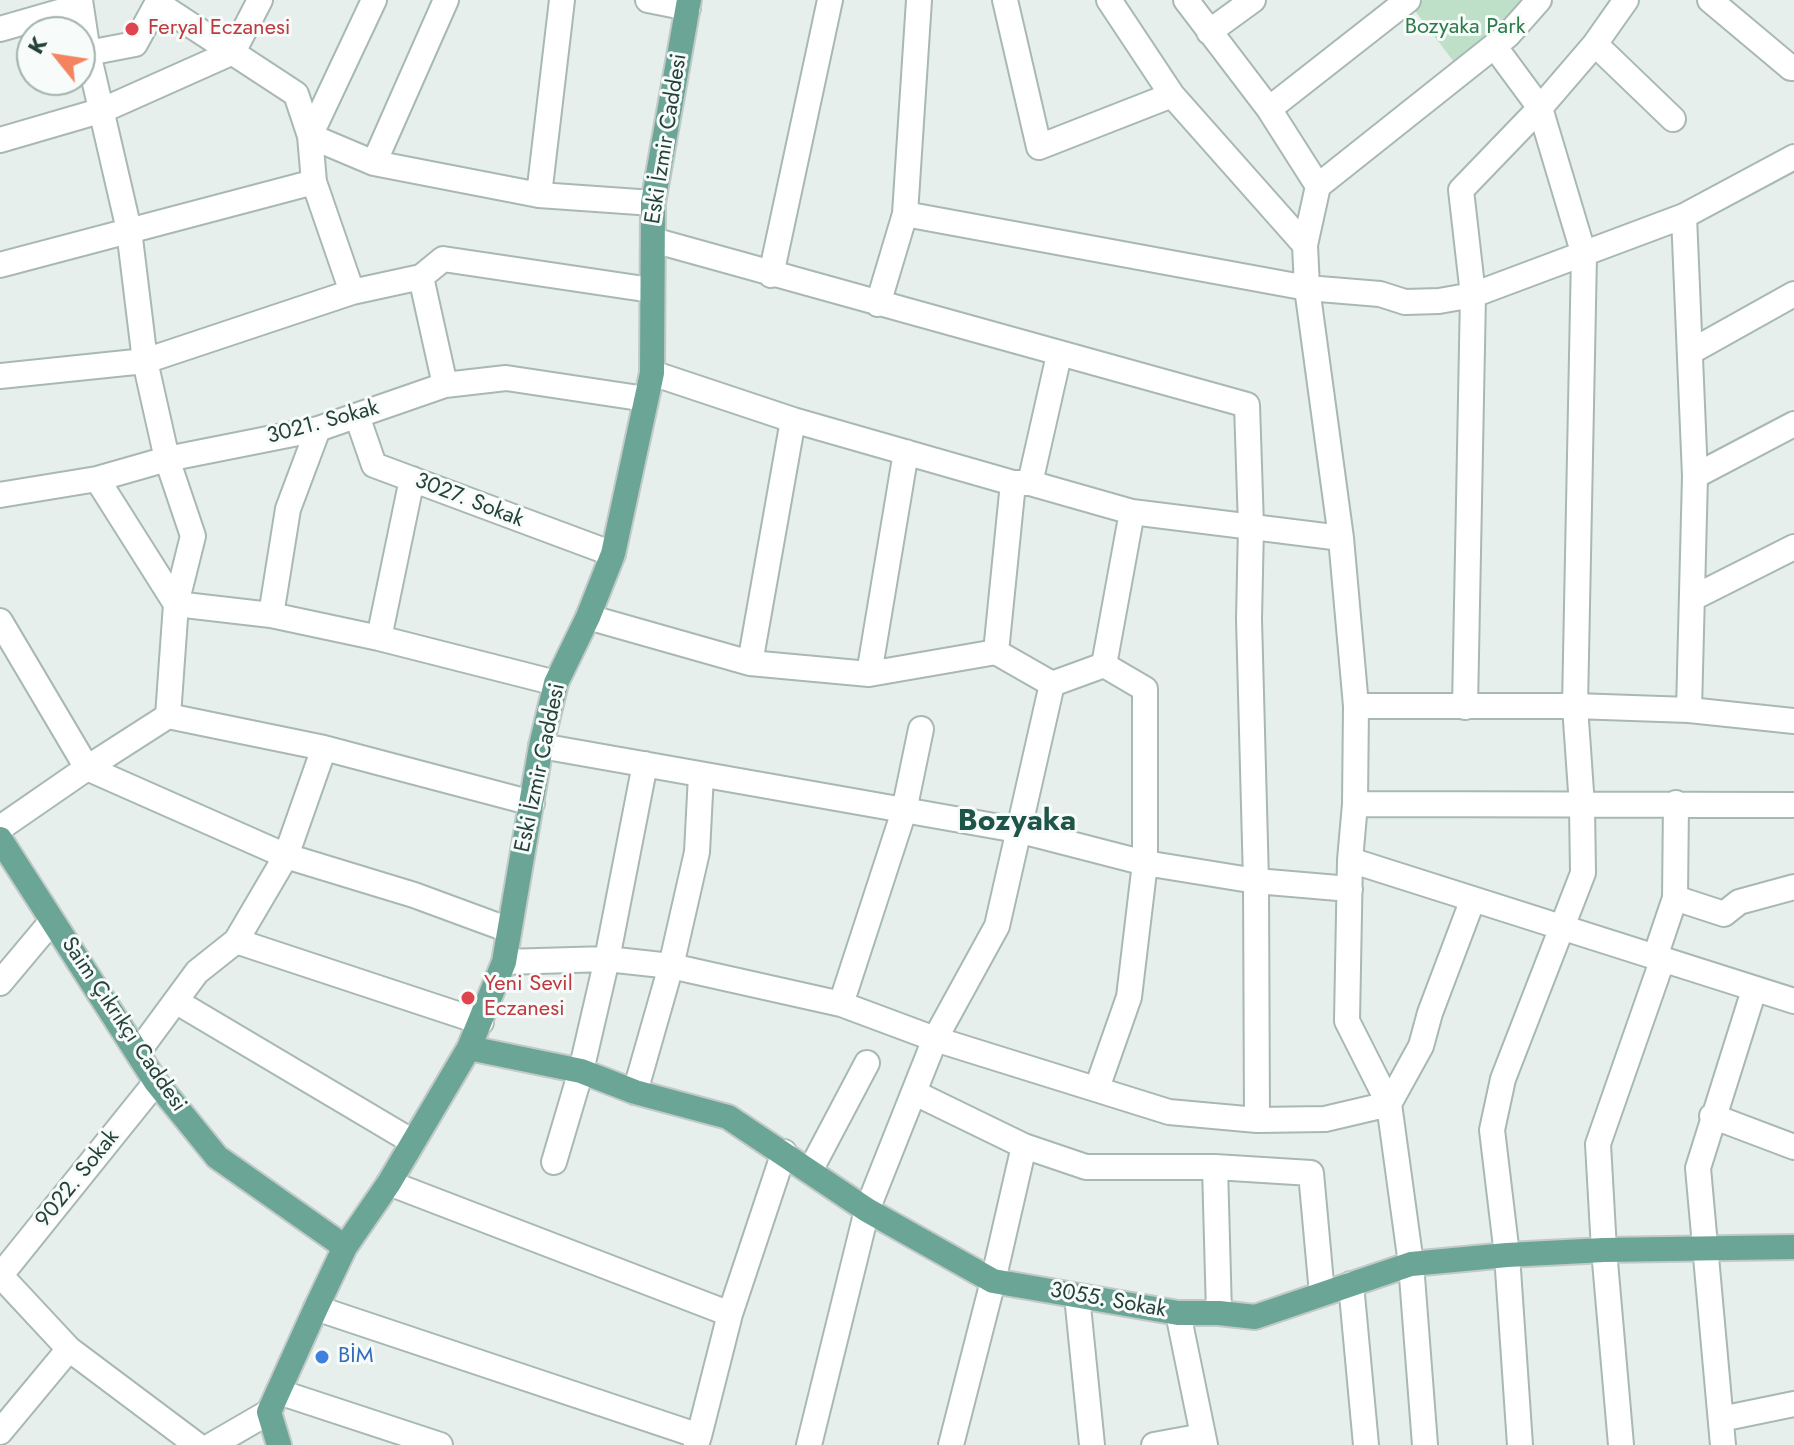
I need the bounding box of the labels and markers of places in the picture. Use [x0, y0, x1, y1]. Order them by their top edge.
place label: Feryal Eczanesi [148, 16, 291, 42]
marker: Feryal Eczanesi [123, 20, 141, 38]
place label: Yeni Sevil Eczanesi [484, 972, 573, 1024]
marker: Yeni Sevil Eczanesi [459, 989, 477, 1007]
place label: BİM [338, 1344, 373, 1370]
marker: BİM [313, 1348, 331, 1366]

